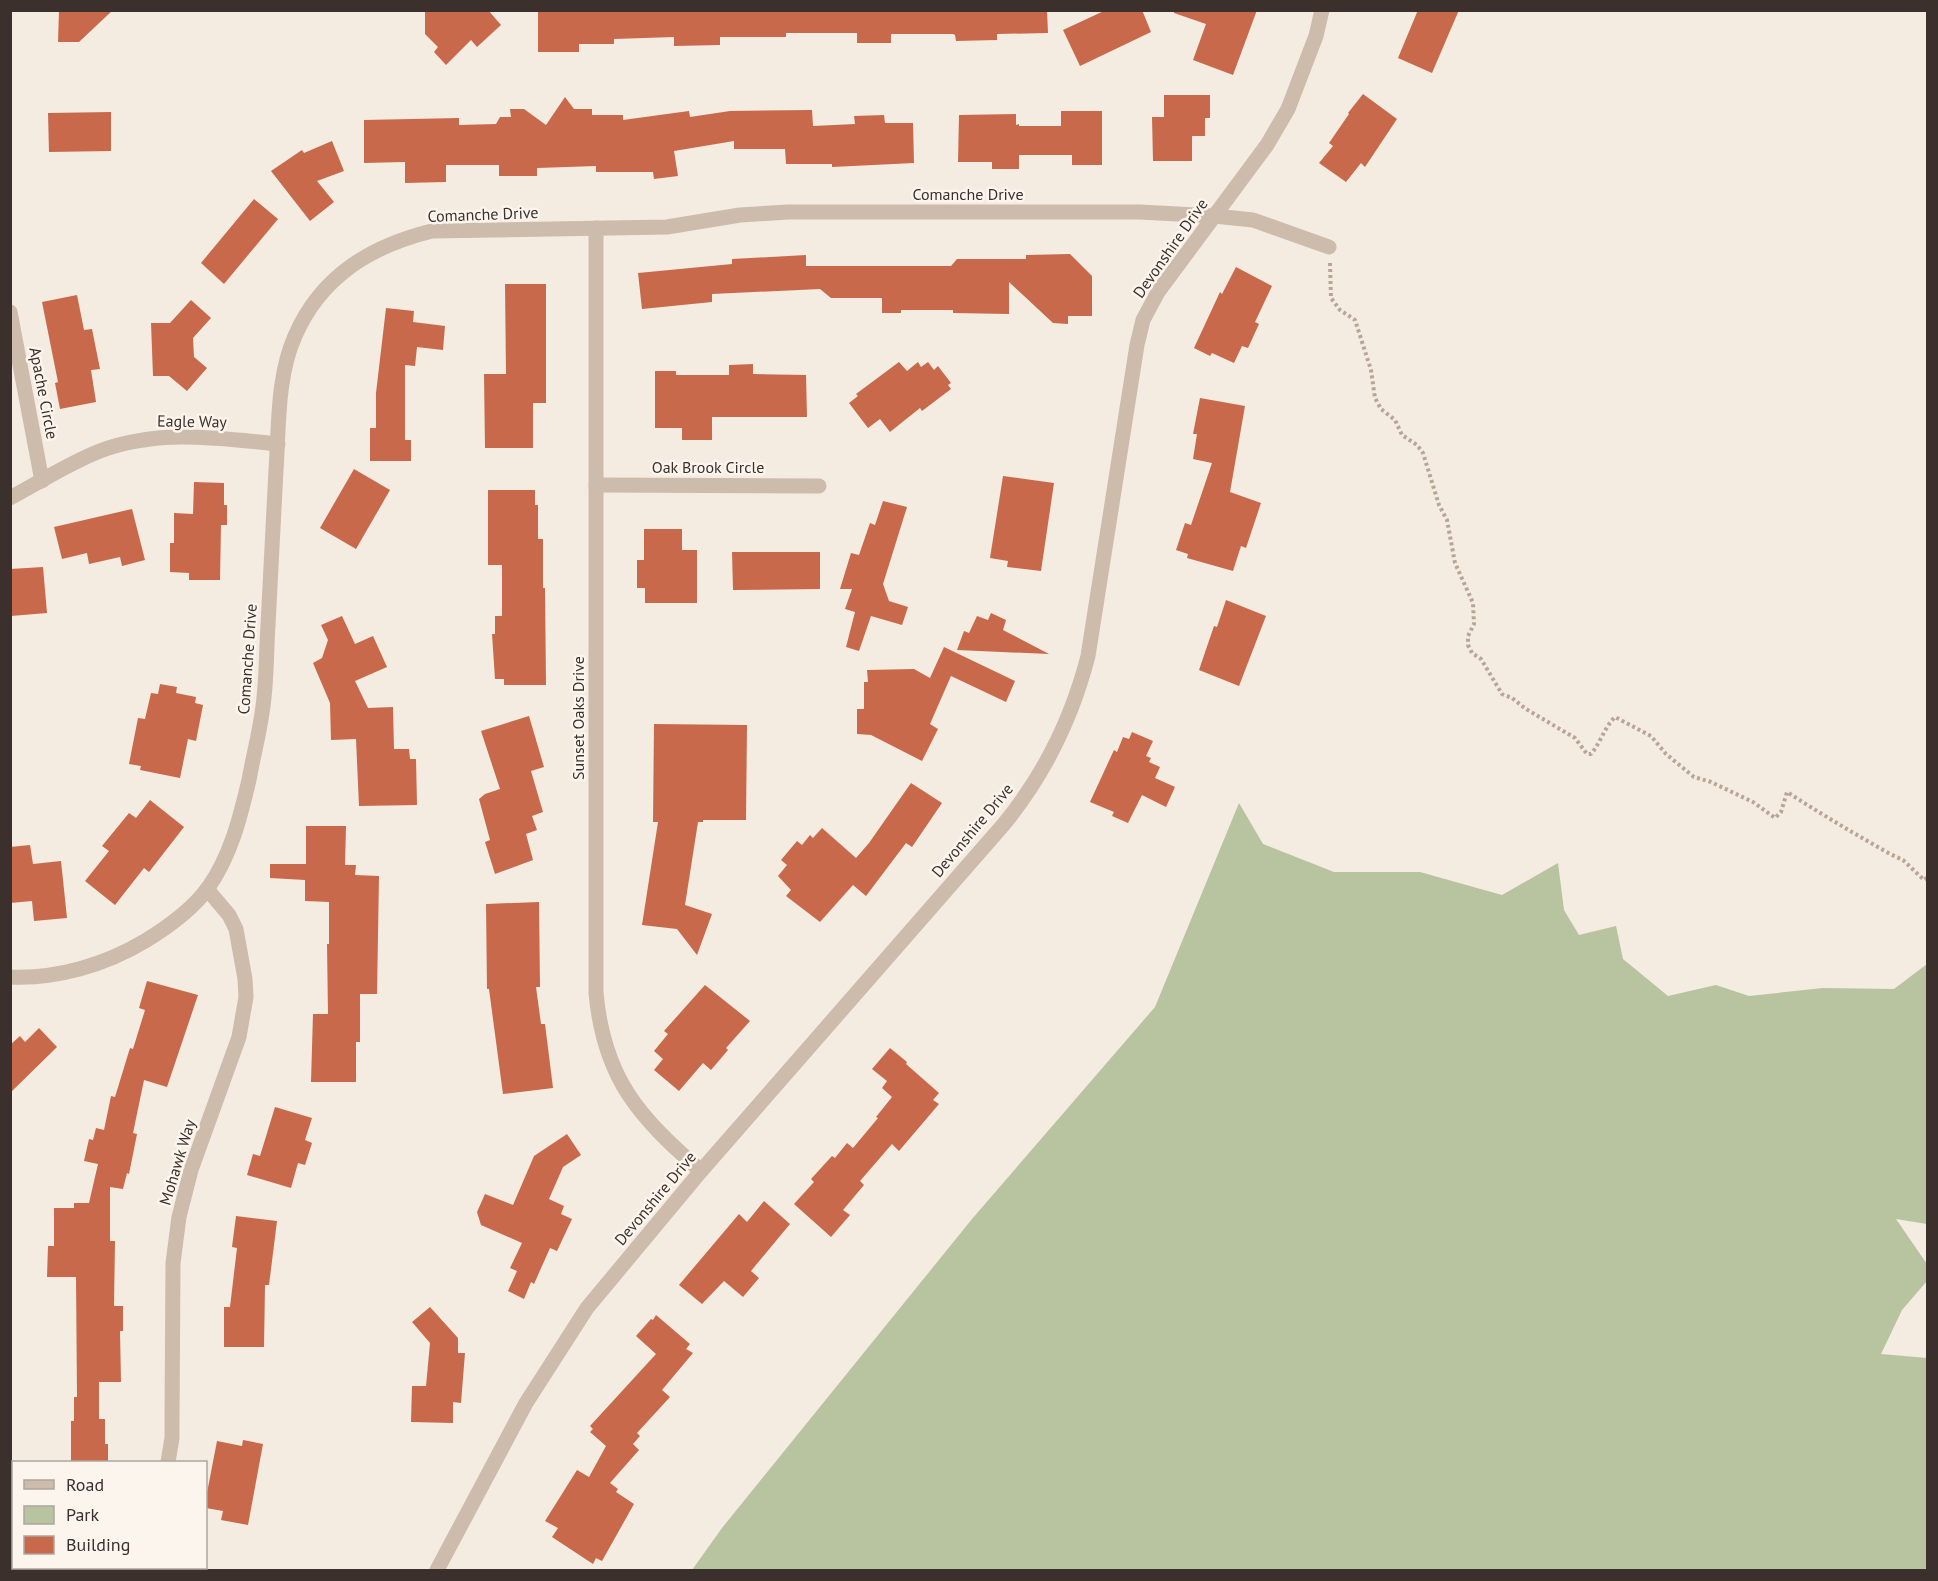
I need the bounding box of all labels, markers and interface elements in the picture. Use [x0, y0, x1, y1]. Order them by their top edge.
street label: Comanche Drive [912, 184, 1024, 204]
street label: Devonshire Drive [1128, 195, 1212, 301]
street label: Comanche Drive [427, 202, 539, 226]
street label: Apache Circle [25, 345, 63, 441]
street label: Eagle Way [157, 410, 228, 432]
street label: Oak Brook Circle [652, 457, 764, 477]
street label: Comanche Drive [233, 603, 261, 715]
street label: Sunset Oaks Drive [568, 656, 588, 780]
street label: Devonshire Drive [927, 779, 1017, 881]
street label: Mohawk Way [154, 1116, 200, 1207]
street label: Devonshire Drive [610, 1147, 700, 1249]
legend [12, 1461, 207, 1569]
text: Road [66, 1473, 104, 1496]
text: Park [66, 1503, 99, 1526]
text: Building [66, 1533, 130, 1556]

